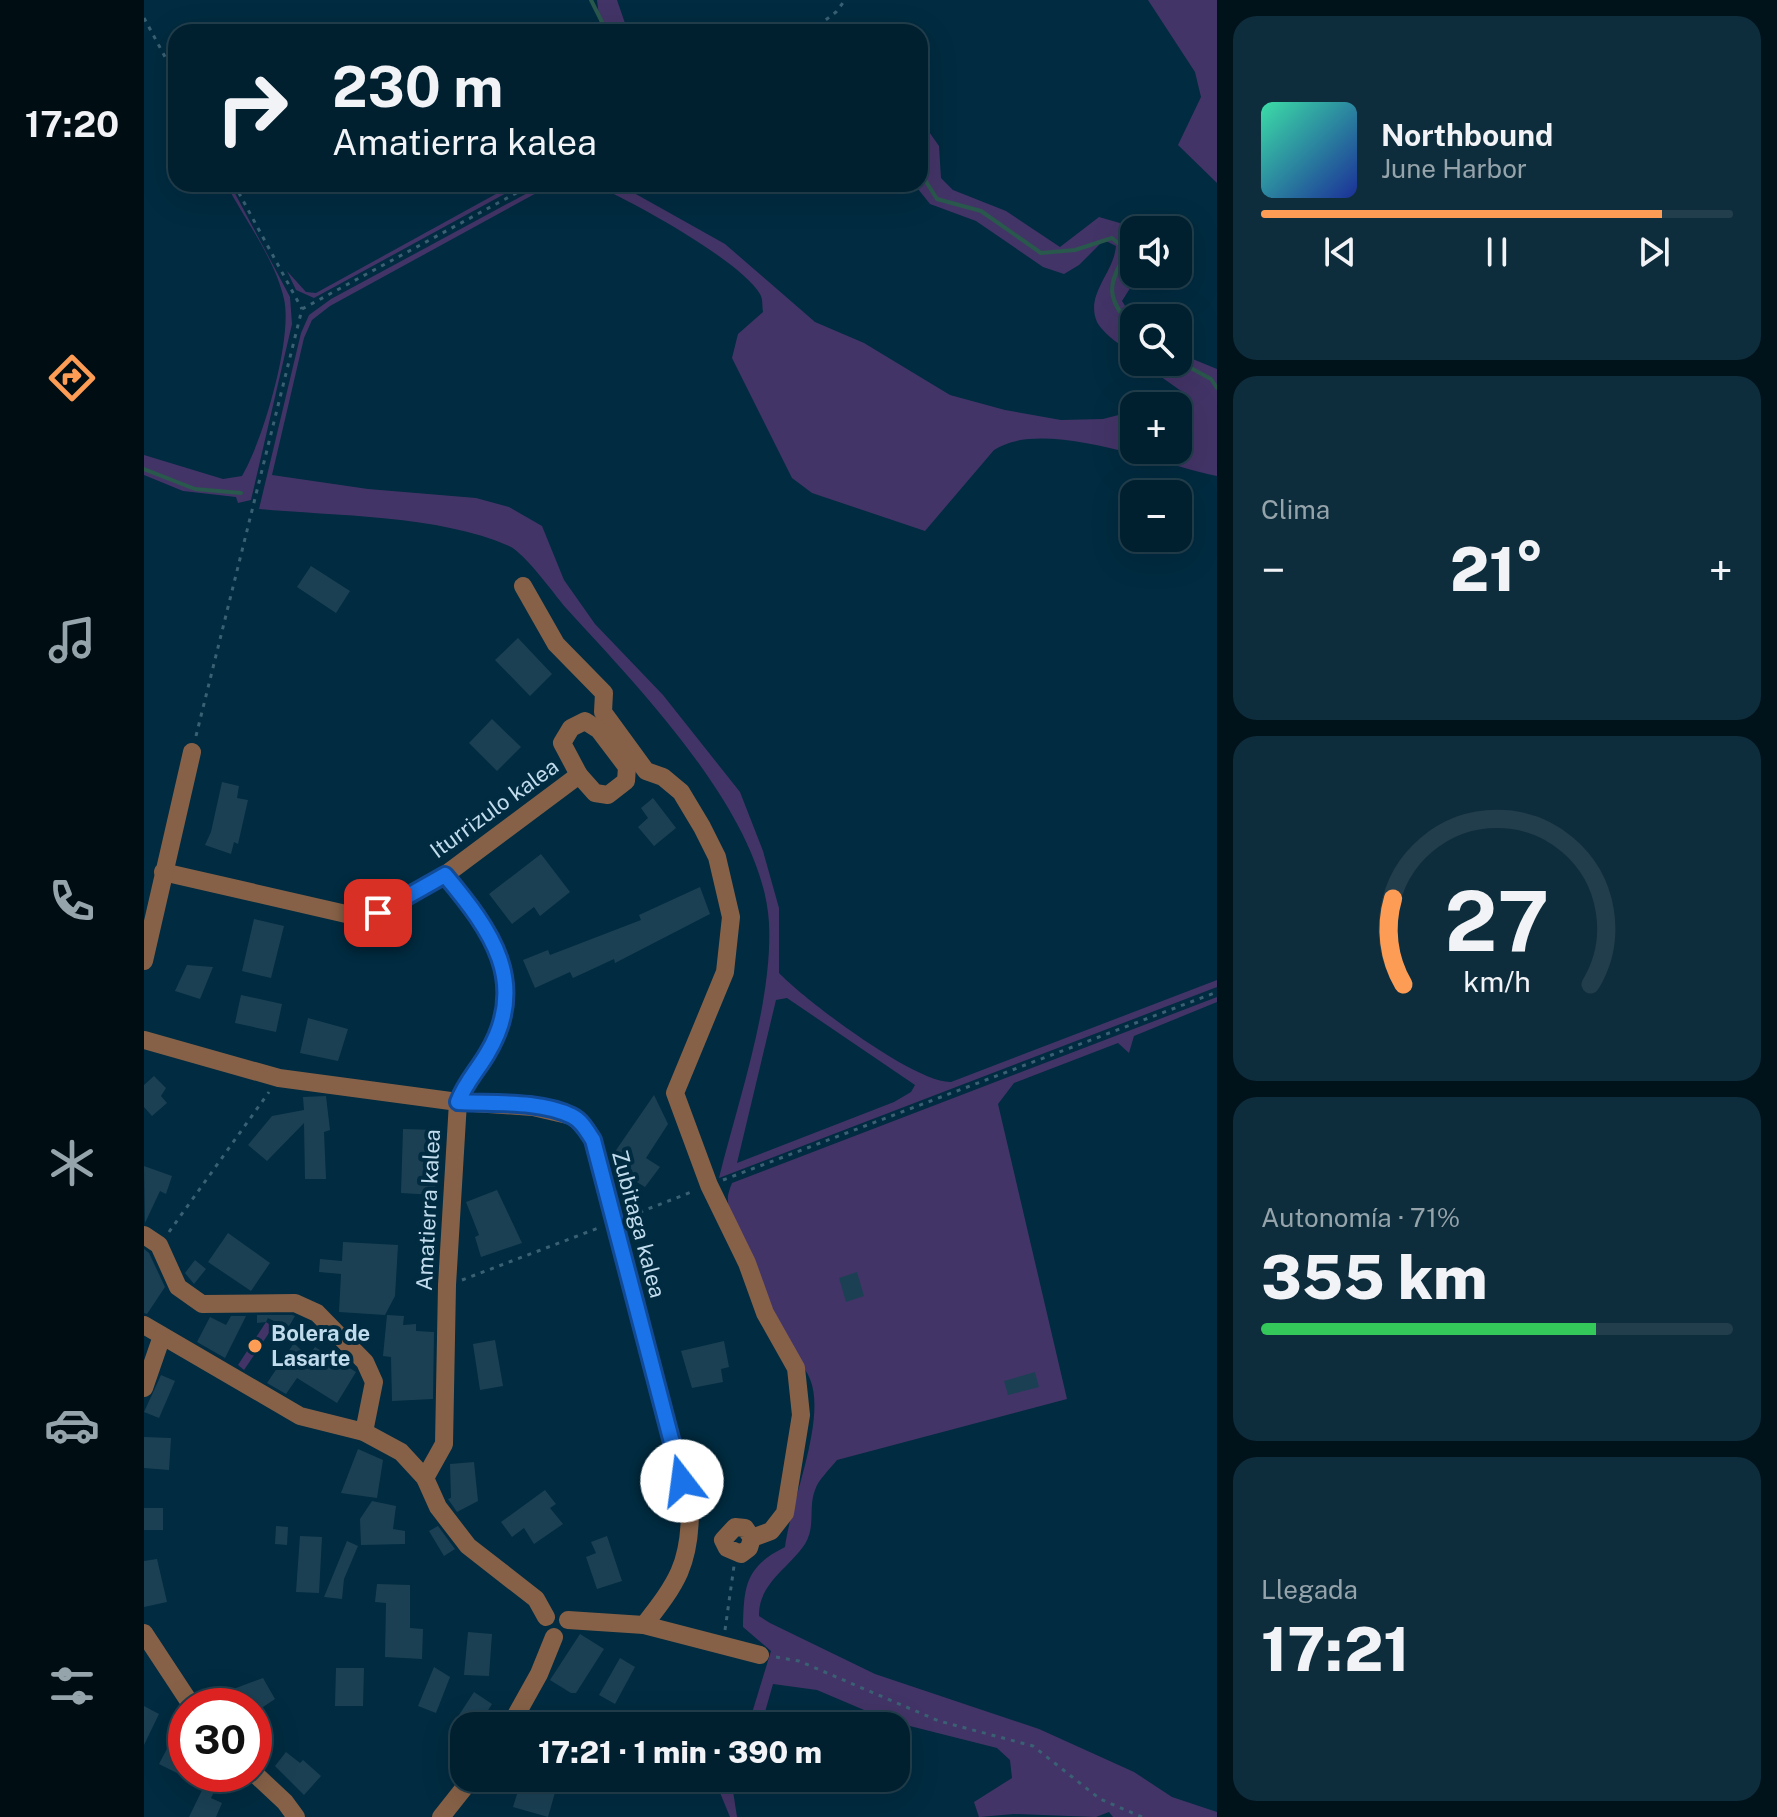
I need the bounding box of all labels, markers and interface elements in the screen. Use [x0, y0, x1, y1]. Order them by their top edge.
text: 230 m [332, 54, 504, 120]
icon: right [200, 56, 304, 160]
text: 17:20 [25, 103, 119, 145]
text: Northbound [1381, 117, 1553, 153]
text: Amatierra kalea [332, 121, 597, 163]
text: June Harbor [1381, 153, 1527, 184]
map controls [1120, 216, 1192, 552]
button: sound [1120, 216, 1192, 288]
icon: previous [1318, 230, 1362, 274]
icon: pause [1475, 230, 1519, 274]
icon: next [1632, 230, 1676, 274]
button: search [1120, 304, 1192, 376]
icon: directions [44, 350, 100, 406]
button: + [1120, 392, 1192, 464]
button: − [1120, 480, 1192, 552]
text: Clima [1261, 494, 1330, 525]
text: 21° [1450, 534, 1544, 605]
text: − [1261, 544, 1285, 596]
text: + [1709, 544, 1733, 596]
icon: music [44, 612, 100, 668]
street label: Iturrizulo kalea [425, 753, 563, 863]
text: 27 [1445, 871, 1549, 969]
icon: phone [44, 873, 100, 929]
pin [344, 879, 412, 947]
icon: arrive [356, 891, 400, 935]
text: km/h [1463, 965, 1531, 998]
street label: Amatierra kalea [411, 1128, 445, 1292]
icon: climate [44, 1135, 100, 1191]
street label: Zubitaga kalea [607, 1147, 671, 1301]
text: Autonomía · 71% [1261, 1202, 1460, 1233]
text: 355 km [1261, 1242, 1488, 1313]
place label: Bolera de Lasarte [271, 1320, 370, 1371]
marker: Bolera de Lasarte [246, 1337, 264, 1355]
icon: car [44, 1397, 100, 1453]
position arrow [640, 1439, 724, 1523]
text: Llegada [1261, 1574, 1358, 1605]
text: 17:21 [1261, 1614, 1410, 1685]
icon: filters [44, 1658, 100, 1714]
speed limit sign: 30 [168, 1688, 272, 1792]
text: 17:21 · 1 min · 390 m [538, 1734, 822, 1770]

